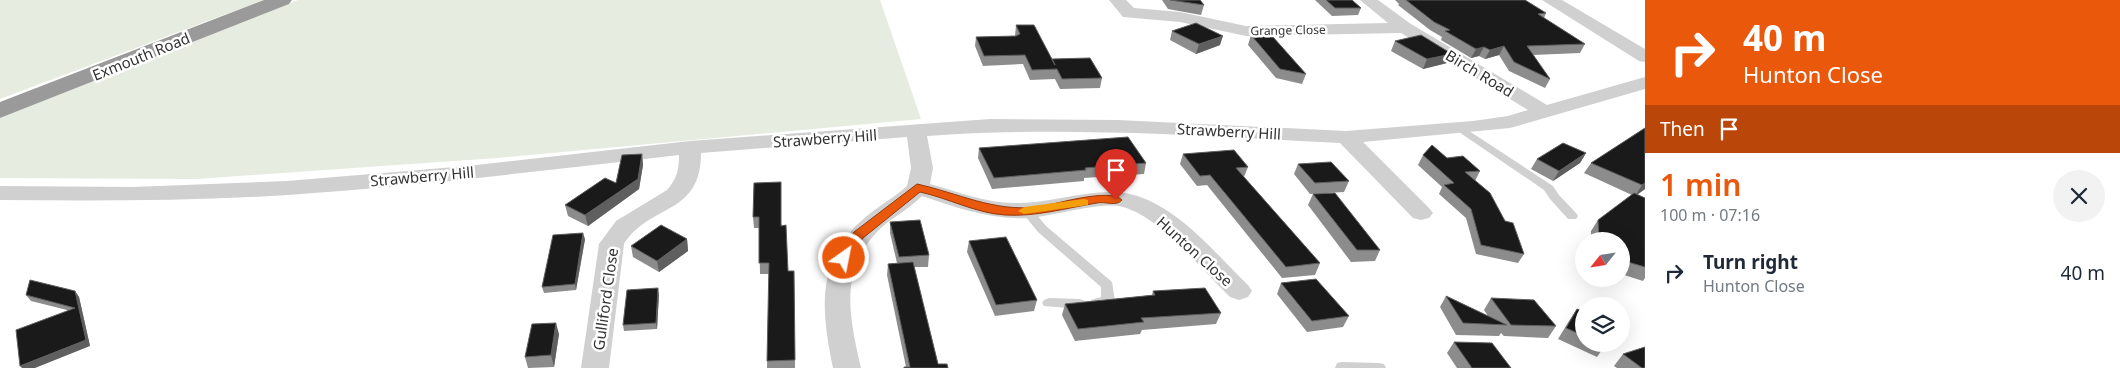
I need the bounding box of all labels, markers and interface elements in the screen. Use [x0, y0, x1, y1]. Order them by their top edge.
text: 40 m [1743, 14, 1826, 61]
icon: right [1660, 20, 1725, 85]
street label: Grange Close [1250, 21, 1326, 39]
street label: Exmouth Road [89, 27, 193, 85]
street label: Birch Road [1442, 45, 1518, 101]
text: Hunton Close [1743, 59, 1883, 89]
icon: arrive [1715, 115, 1743, 143]
text: Then [1660, 116, 1705, 142]
street label: Strawberry Hill [1176, 118, 1282, 144]
street label: Strawberry Hill [772, 124, 878, 152]
pin [1095, 149, 1137, 200]
icon: arrive [1102, 156, 1130, 184]
street label: Strawberry Hill [369, 162, 475, 190]
text: 1 min [1660, 164, 1741, 205]
button: close [2053, 170, 2105, 222]
text: 100 m · 07:16 [1660, 204, 1760, 226]
street label: Hunton Close [1153, 212, 1237, 290]
position arrow [817, 231, 869, 283]
north arrow [1575, 232, 1630, 288]
map controls [1575, 232, 1630, 352]
street label: Gulliford Close [588, 247, 622, 351]
text: Turn right [1703, 249, 1798, 275]
icon: right [1660, 259, 1688, 287]
text: 40 m [2061, 260, 2105, 286]
text: Hunton Close [1703, 275, 1805, 297]
button: layers [1575, 297, 1630, 352]

